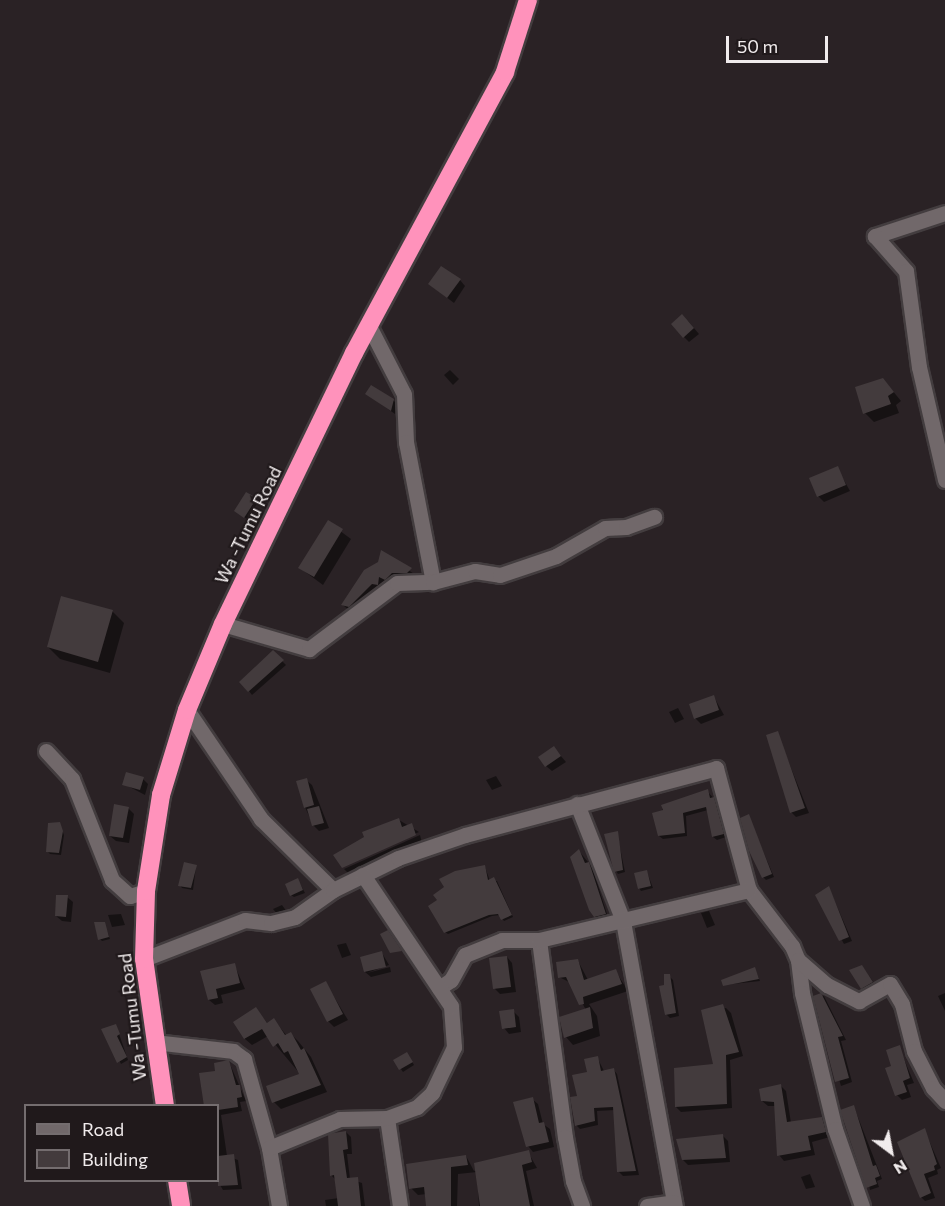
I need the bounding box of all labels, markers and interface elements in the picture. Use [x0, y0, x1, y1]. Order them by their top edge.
scale bar [729, 24, 831, 62]
text: 50 m [737, 35, 778, 57]
street label: Wa -Tumu Road [210, 463, 286, 587]
street label: Wa -Tumu Road [113, 952, 151, 1082]
legend [24, 1104, 219, 1182]
text: Road [82, 1118, 124, 1140]
north arrow [861, 1122, 921, 1182]
text: Building [82, 1148, 148, 1170]
text: N [891, 1156, 911, 1179]

